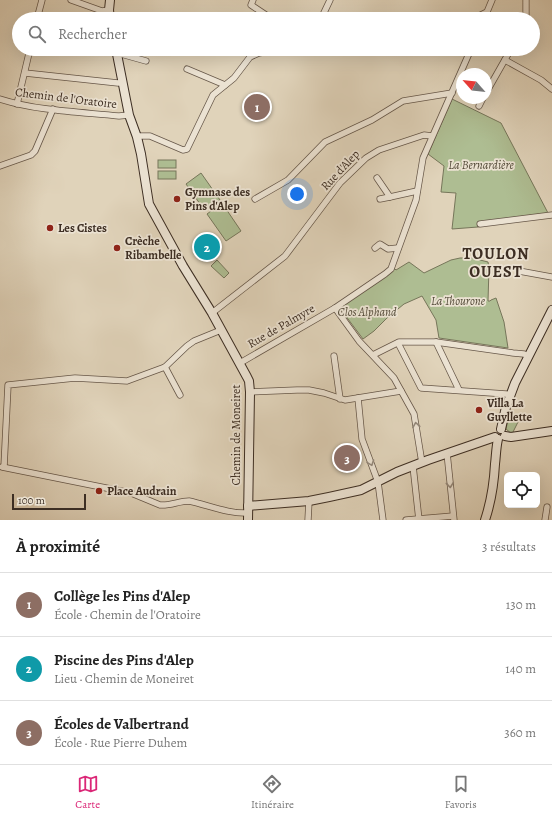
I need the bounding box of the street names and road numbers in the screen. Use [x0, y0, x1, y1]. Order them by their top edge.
street label: Chemin de l'Oratoire [14, 84, 118, 112]
street label: Rue d'Alep [317, 146, 363, 194]
street label: Rue de Palmyre [244, 300, 318, 352]
street label: Chemin de Moneiret [228, 385, 244, 485]

